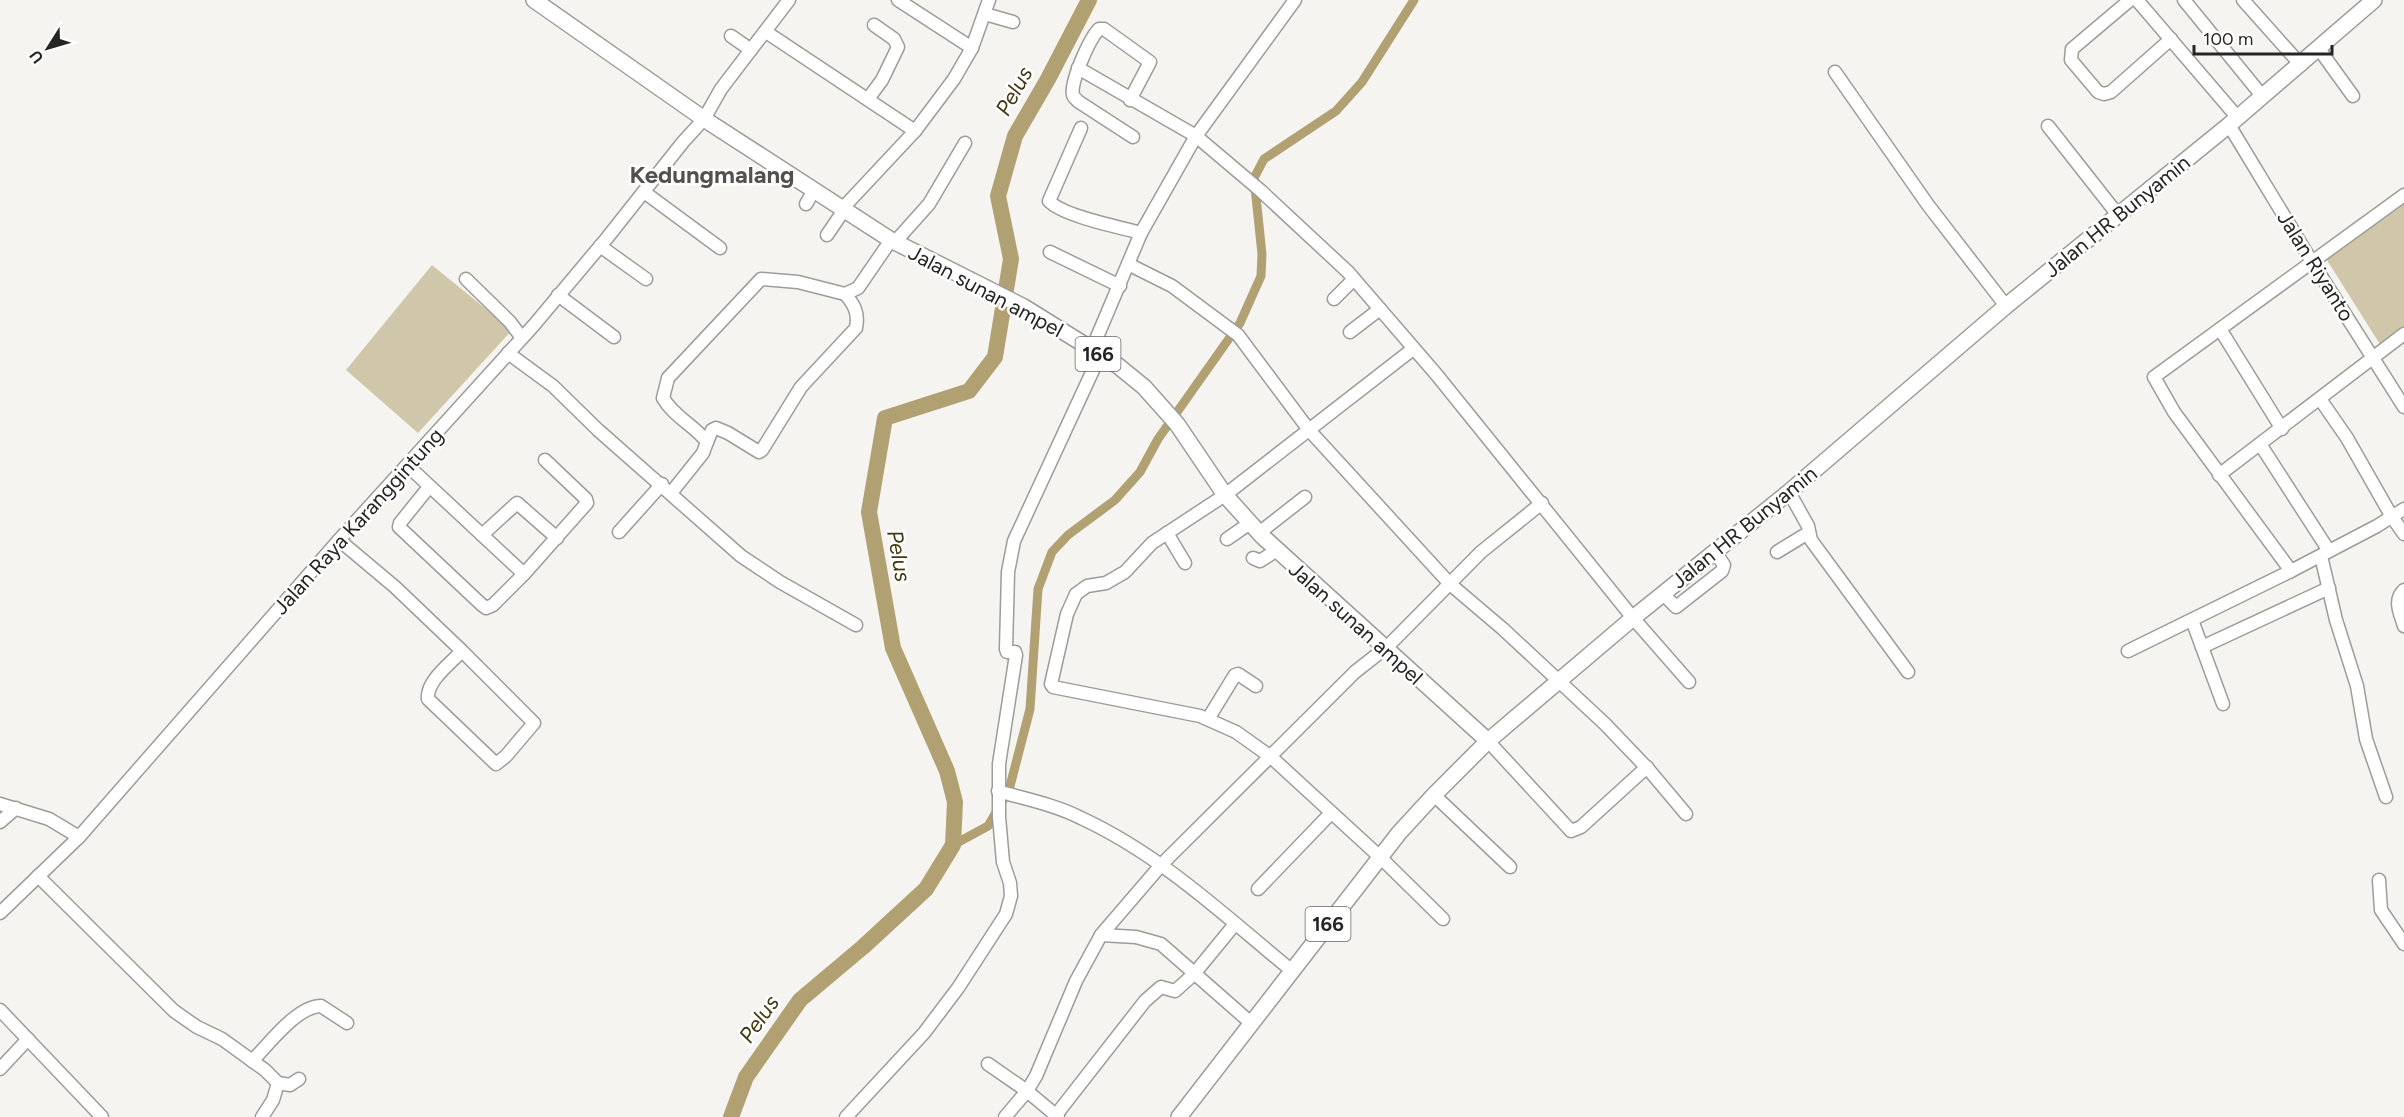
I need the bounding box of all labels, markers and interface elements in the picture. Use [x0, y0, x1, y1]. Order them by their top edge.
north arrow [18, 18, 78, 78]
scale bar [2194, 18, 2332, 56]
text: 100 m [2203, 28, 2253, 50]
text: U [25, 47, 47, 67]
water label: Pelus [990, 62, 1038, 120]
street label: Jalan HR Bunyamin [2039, 150, 2195, 282]
district label: Kedungmalang [630, 160, 795, 189]
street label: Jalan Riyanto [2272, 206, 2360, 326]
street label: Jalan sunan ampel [904, 240, 1068, 342]
road number: 166 [1076, 337, 1120, 371]
street label: Jalan Raya Karanggintung [268, 423, 448, 619]
street label: Jalan HR Bunyamin [1666, 461, 1822, 593]
water label: Pelus [881, 528, 917, 584]
street label: Jalan sunan ampel [1284, 556, 1428, 690]
road number: 166 [1306, 907, 1350, 941]
water label: Pelus [733, 990, 785, 1048]

